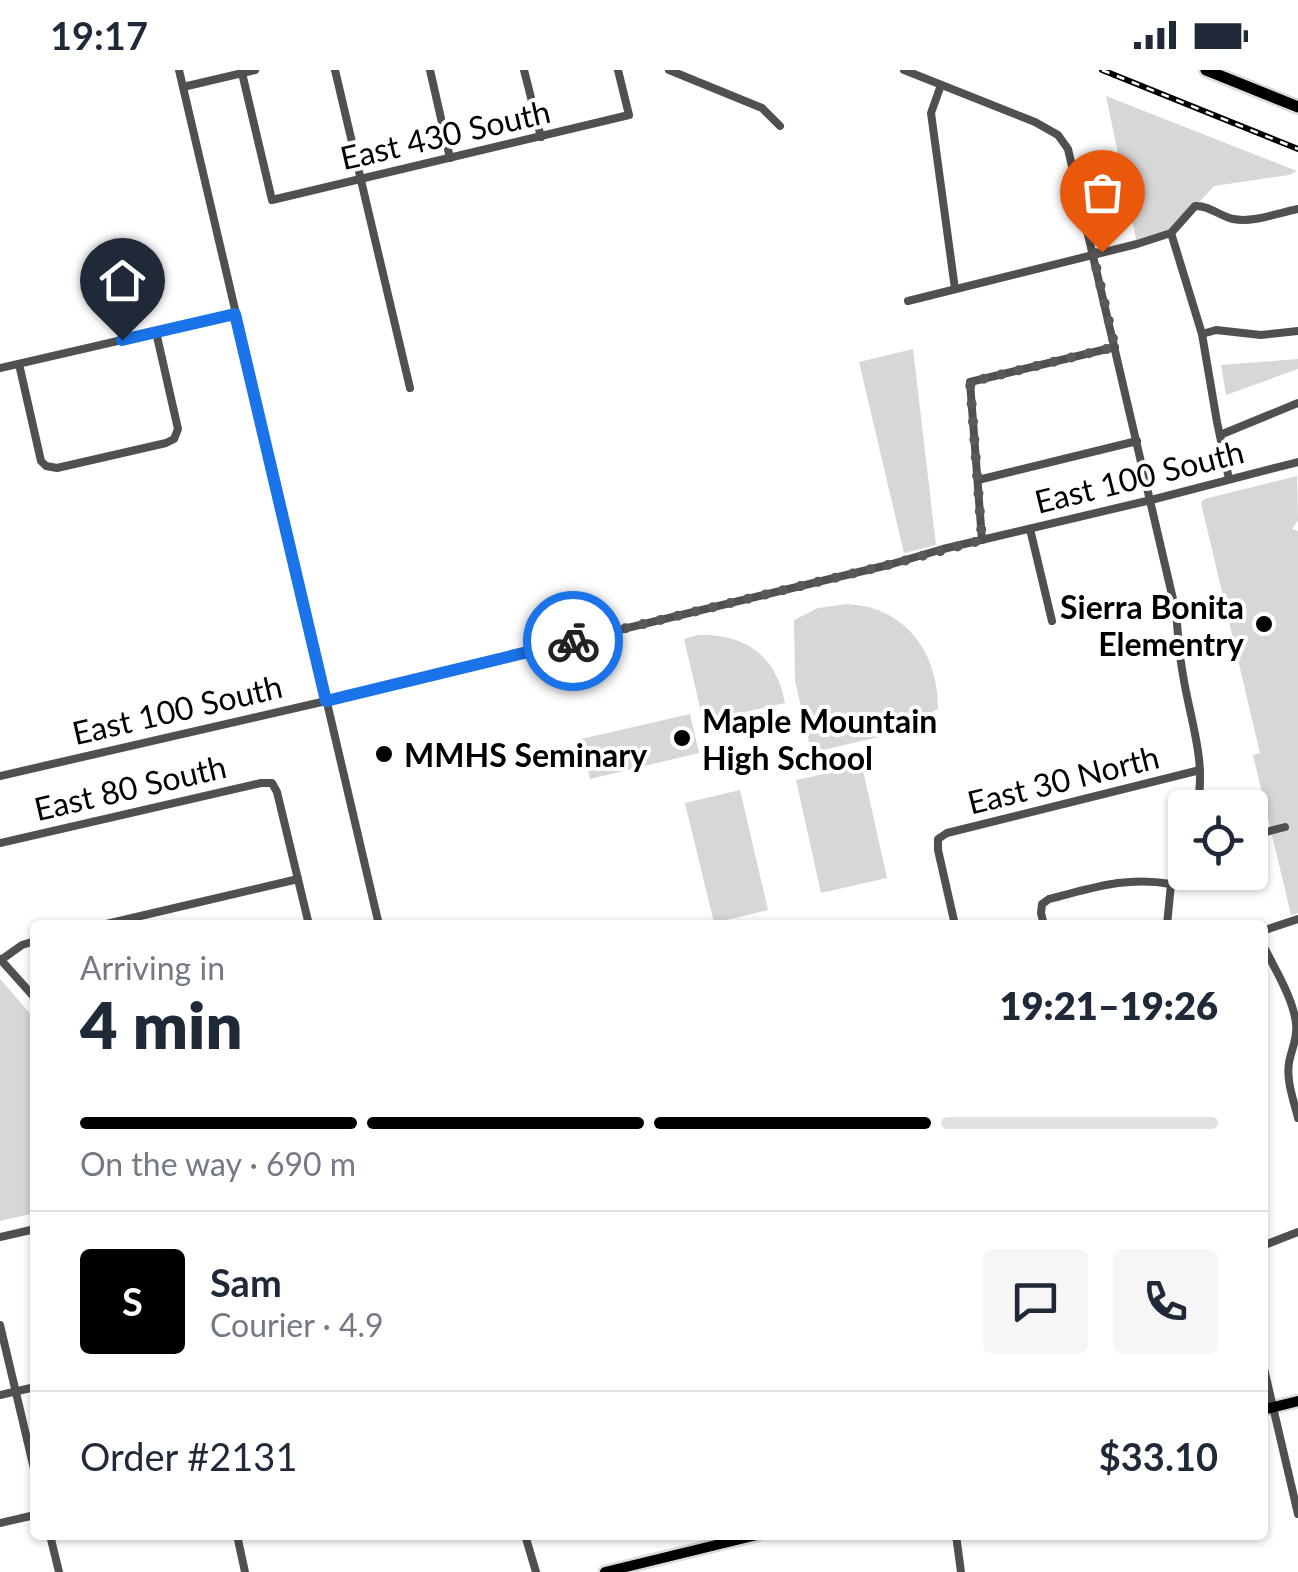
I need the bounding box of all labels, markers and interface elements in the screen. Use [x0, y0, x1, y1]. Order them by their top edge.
text: 19:17 [50, 12, 148, 58]
street label: East 430 South [336, 91, 554, 177]
pin [1060, 150, 1145, 253]
icon: bag [1075, 165, 1130, 220]
pin [80, 238, 165, 341]
icon: home [95, 253, 150, 308]
street label: East 100 South [1030, 431, 1248, 521]
place label: Sierra Bonita Elementry [1060, 587, 1244, 663]
courier [523, 591, 623, 691]
marker: Sierra Bonita Elementry [1253, 613, 1275, 635]
icon: bike [546, 614, 601, 669]
street label: East 100 South [68, 666, 286, 752]
place label: Maple Mountain High School [702, 701, 937, 777]
marker: Maple Mountain High School [671, 727, 693, 749]
place label: MMHS Seminary [404, 735, 647, 774]
street label: East 30 North [963, 736, 1163, 822]
marker: MMHS Seminary [373, 743, 395, 765]
street label: East 80 South [30, 746, 230, 828]
map controls [1168, 790, 1268, 890]
button: locate [1168, 790, 1268, 890]
text: Arriving in [80, 948, 225, 987]
text: 19:21–19:26 [999, 982, 1218, 1028]
text: 4 min [80, 985, 242, 1063]
text: On the way · 690 m [80, 1144, 356, 1183]
button: chat [983, 1249, 1088, 1354]
button: phone [1113, 1249, 1218, 1354]
text: Sam [210, 1259, 282, 1305]
text: S [122, 1278, 143, 1324]
text: Courier · 4.9 [210, 1305, 384, 1344]
text: Order #2131 [80, 1433, 297, 1479]
text: $33.10 [1099, 1433, 1218, 1479]

